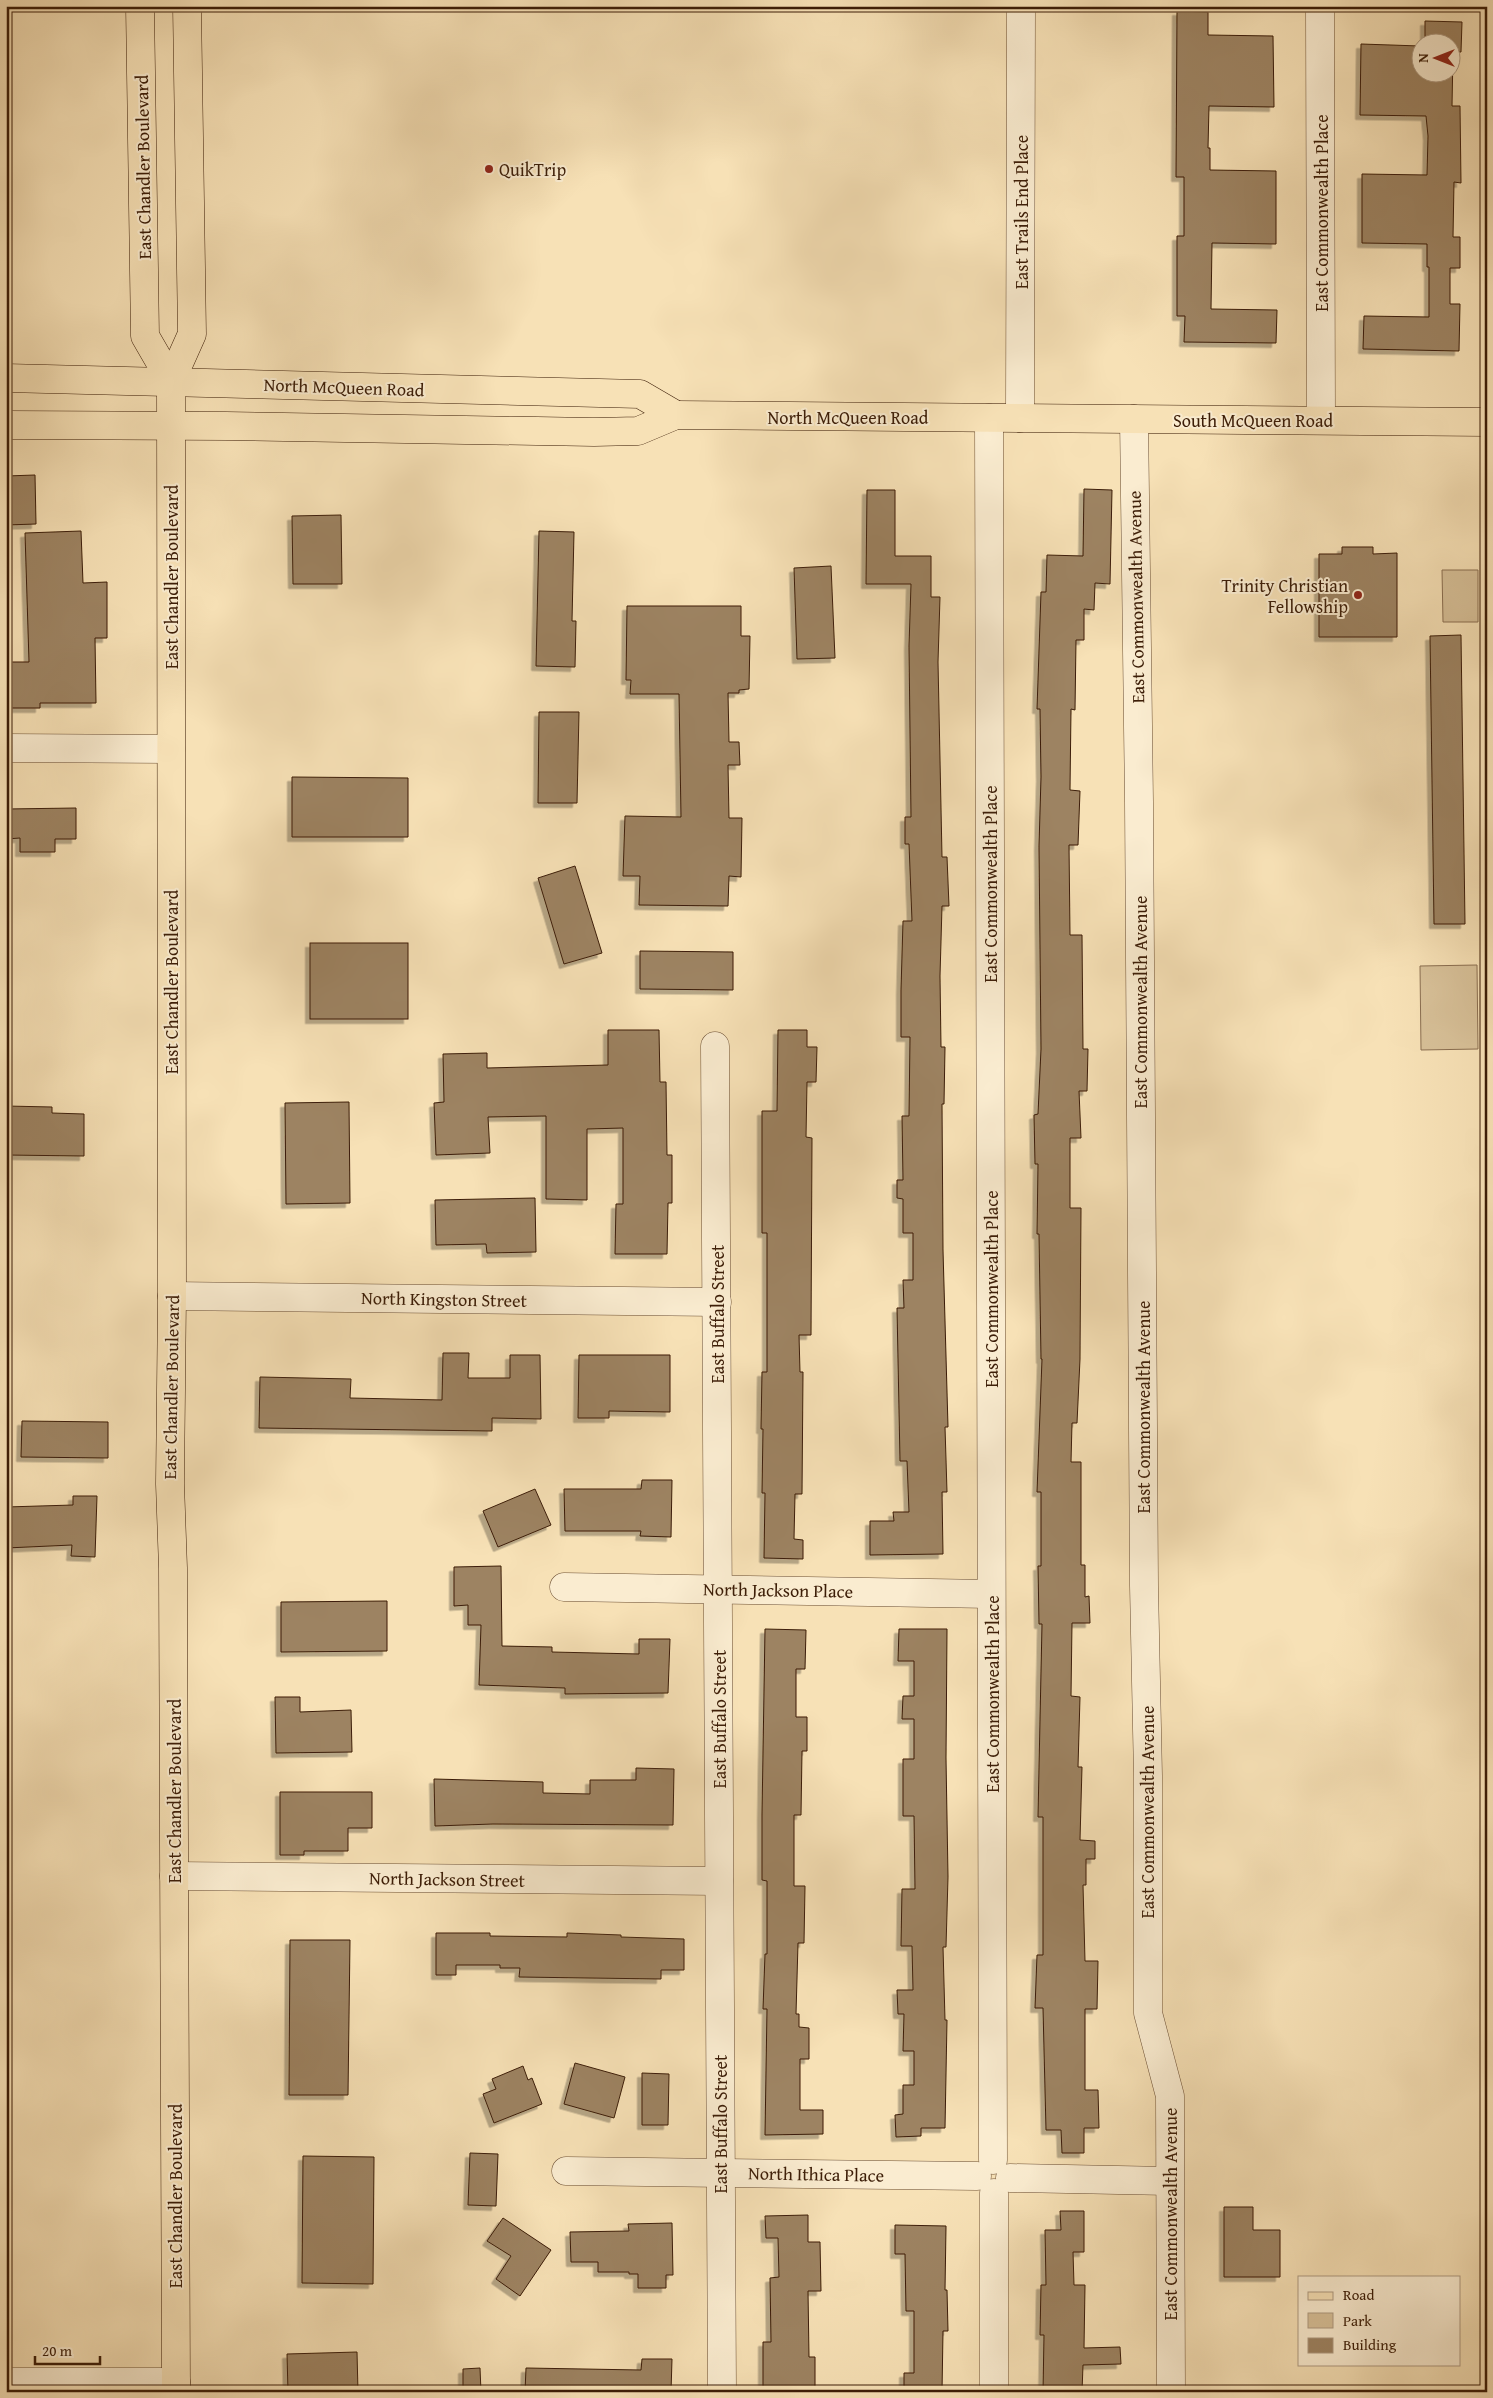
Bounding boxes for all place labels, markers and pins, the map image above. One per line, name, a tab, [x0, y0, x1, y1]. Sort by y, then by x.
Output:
place label: QuikTrip	[499, 156, 566, 183]
marker: QuikTrip	[483, 163, 495, 175]
place label: Trinity Christian Fellowship	[1221, 572, 1348, 620]
marker: Trinity Christian Fellowship	[1352, 589, 1364, 601]

